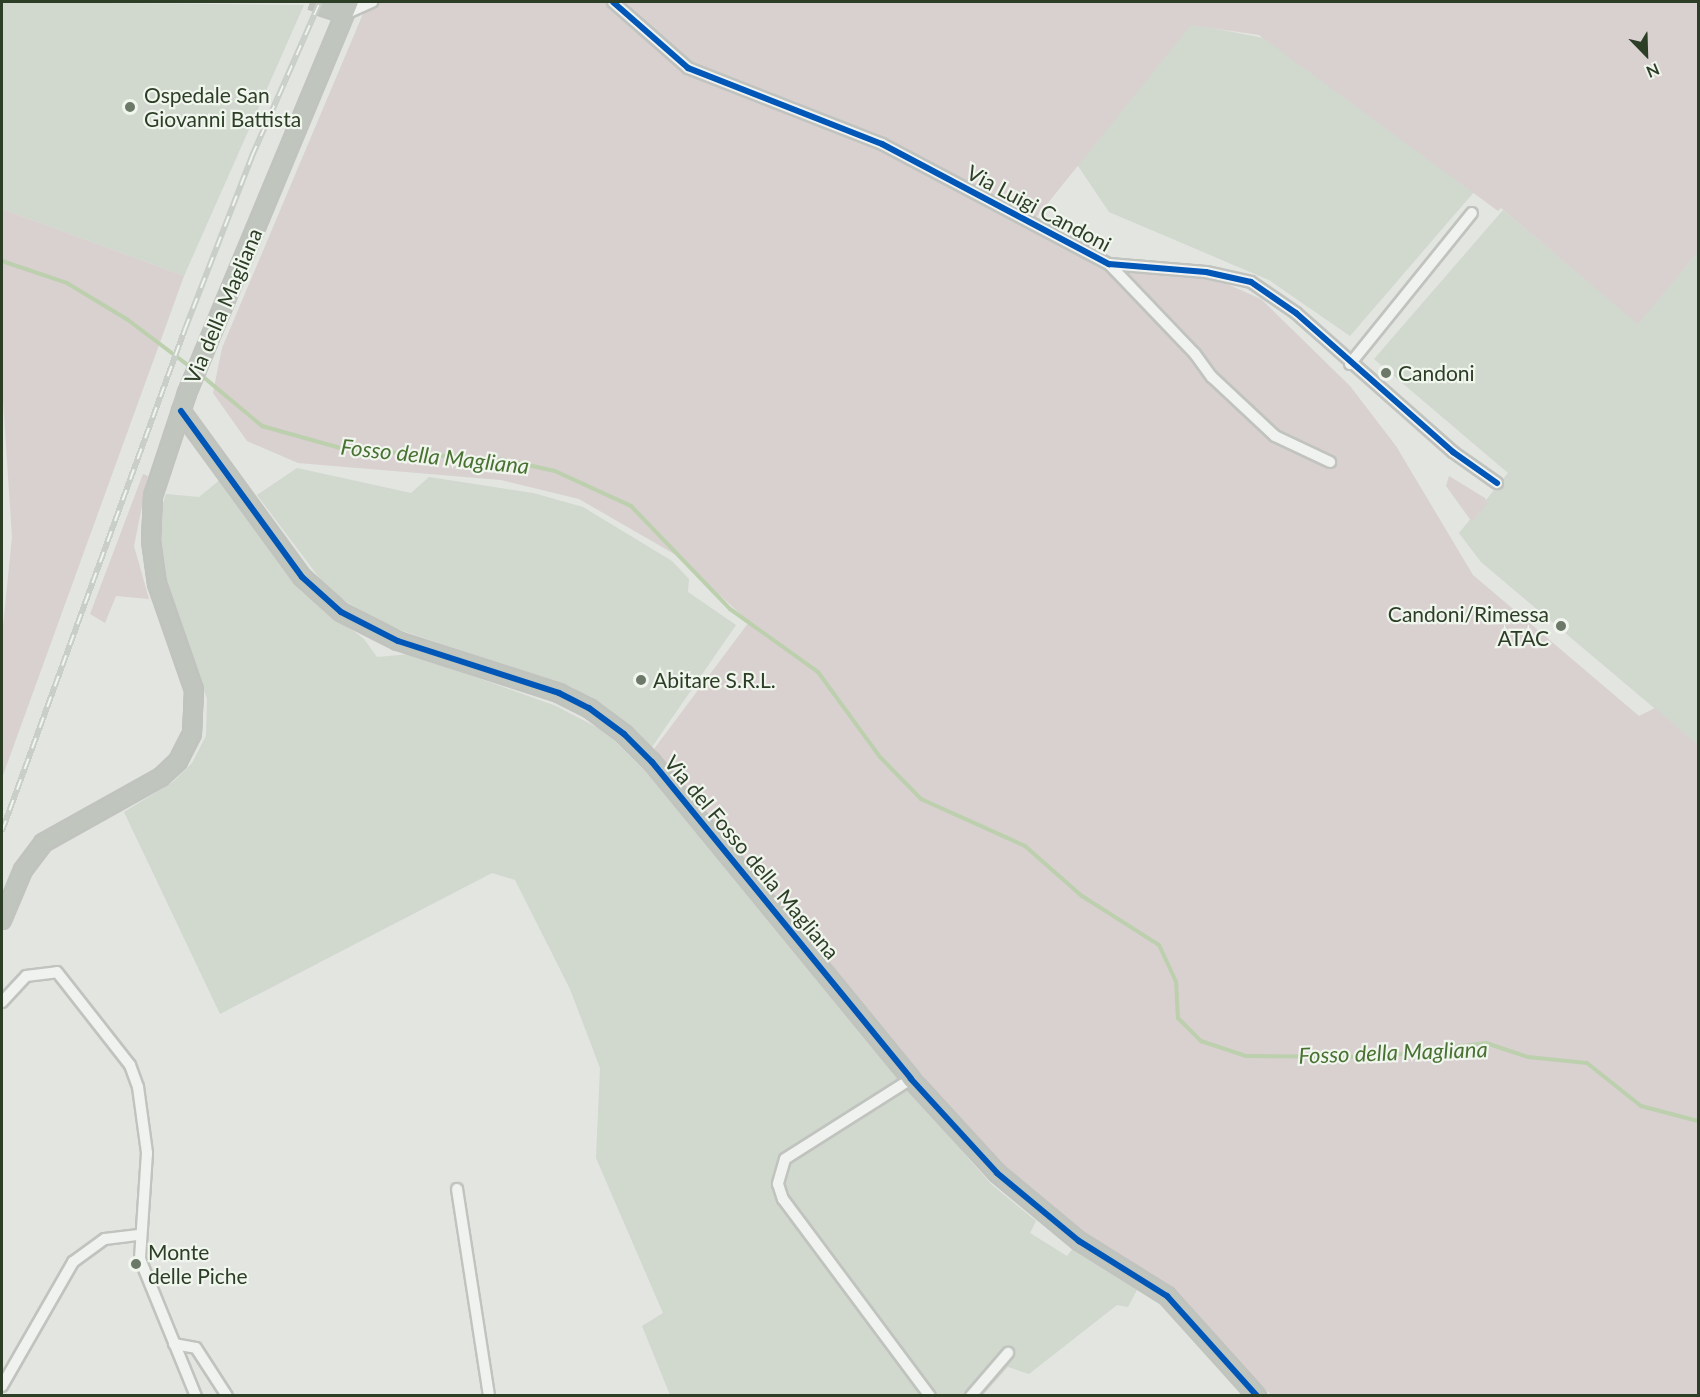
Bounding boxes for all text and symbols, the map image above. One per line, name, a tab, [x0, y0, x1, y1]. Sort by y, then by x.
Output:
north arrow	[1616, 24, 1676, 84]
text: N	[1644, 60, 1663, 82]
place label: Ospedale San Giovanni Battista	[144, 82, 301, 132]
marker: Ospedale San Giovanni Battista	[121, 98, 139, 116]
street label: Via Luigi Candoni	[962, 159, 1116, 257]
street label: Via della Magliana	[179, 224, 267, 388]
place label: Candoni	[1398, 360, 1475, 386]
marker: Candoni	[1379, 366, 1393, 380]
water label: Fosso della Magliana	[339, 433, 531, 479]
place label: Candoni/Rimessa ATAC	[1388, 601, 1549, 651]
marker: Candoni/Rimessa ATAC	[1554, 619, 1568, 633]
place label: Abitare S.R.L.	[653, 667, 776, 693]
marker: Abitare S.R.L.	[634, 673, 648, 687]
street label: Via del Fosso della Magliana	[659, 750, 845, 964]
water label: Fosso della Magliana	[1298, 1036, 1488, 1068]
place label: Monte delle Piche	[148, 1239, 248, 1289]
marker: Monte delle Piche	[129, 1257, 143, 1271]

